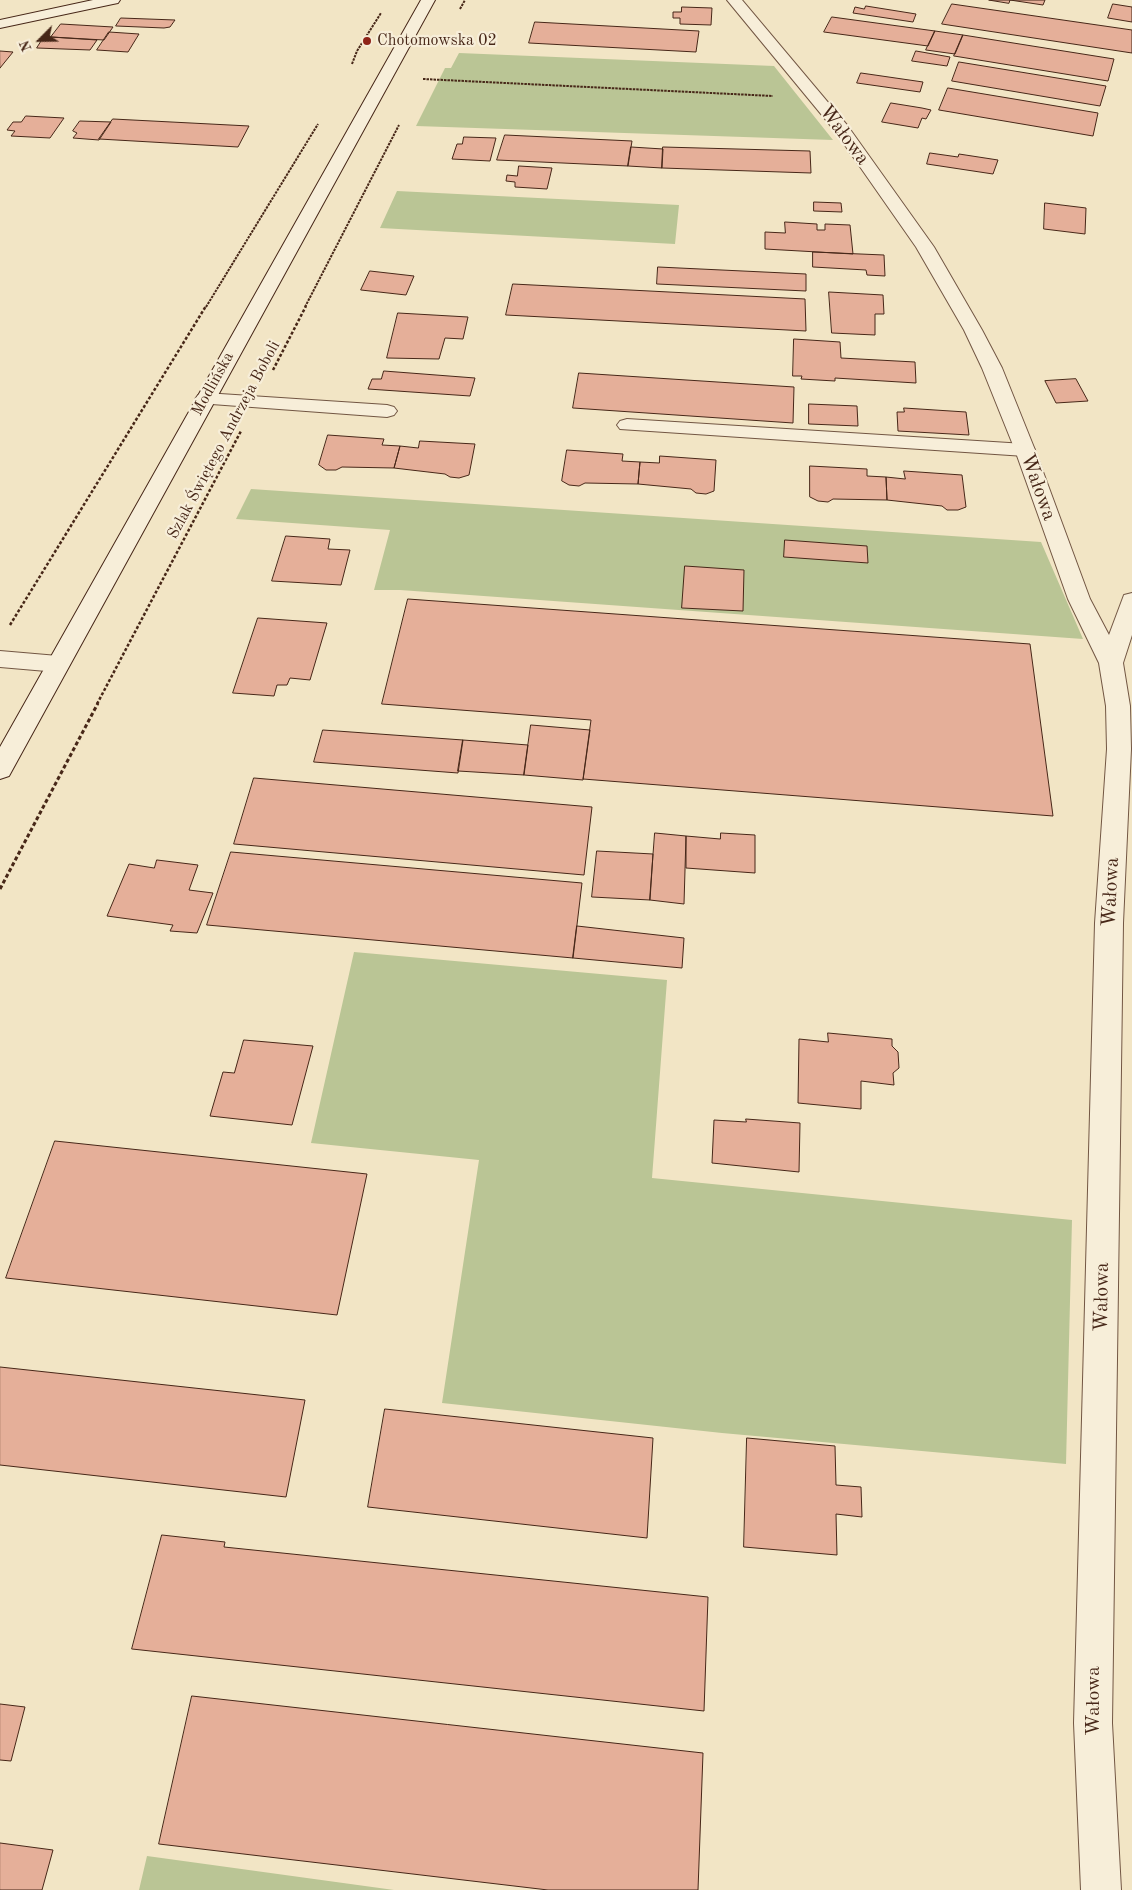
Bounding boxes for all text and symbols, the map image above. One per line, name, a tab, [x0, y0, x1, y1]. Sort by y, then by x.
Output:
north arrow	[15, 15, 65, 65]
place label: Chotomowska 02	[377, 31, 497, 51]
marker: Chotomowska 02	[361, 35, 373, 47]
text: N	[18, 38, 35, 54]
street label: Wałowa	[813, 100, 875, 170]
street label: Szlak Świętego Andrzeja Boboli	[164, 338, 284, 542]
street label: Modlińska	[188, 349, 238, 419]
street label: Wałowa	[1015, 450, 1061, 524]
street label: Wałowa	[1097, 857, 1125, 927]
street label: Wałowa	[1089, 1262, 1115, 1332]
street label: Wałowa	[1082, 1666, 1106, 1736]

